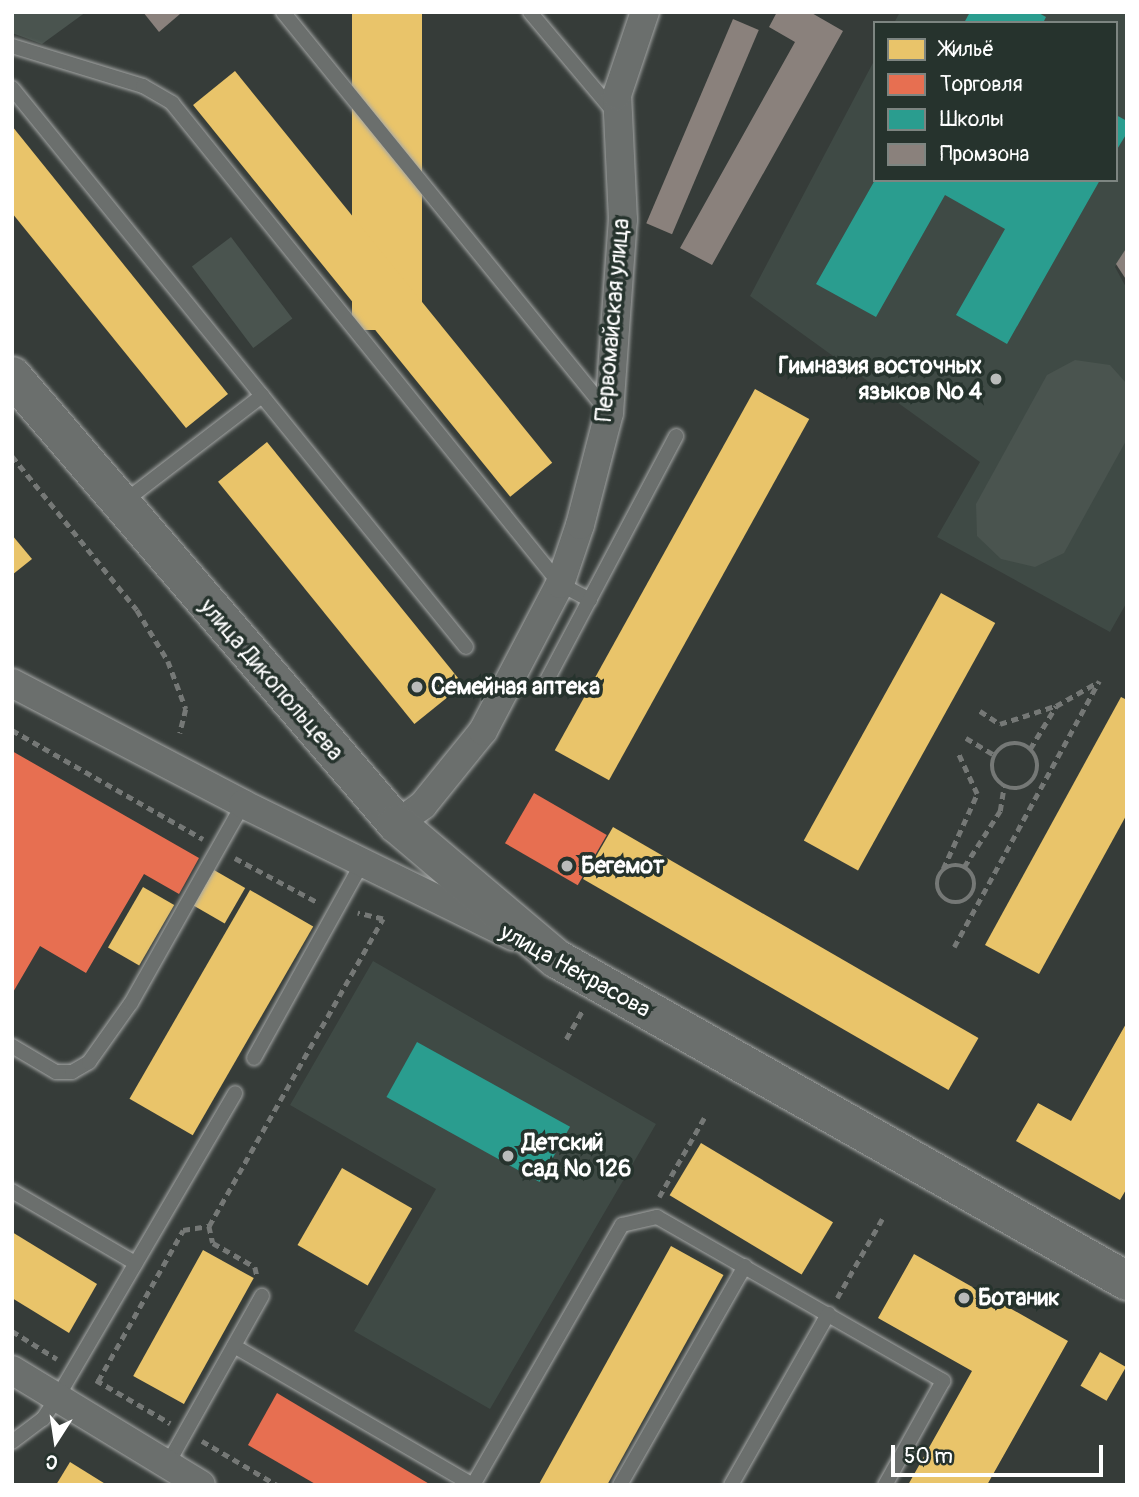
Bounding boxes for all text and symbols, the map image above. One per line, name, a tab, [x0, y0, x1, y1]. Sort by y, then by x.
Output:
legend	[873, 21, 1118, 182]
text: Жильё	[940, 36, 994, 63]
text: Торговля	[940, 71, 1023, 98]
text: Школы	[940, 106, 1004, 133]
text: Промзона	[940, 141, 1029, 168]
street label: Первомайская улица	[590, 217, 636, 423]
place label: Гимназия восточных языков № 4	[778, 352, 982, 406]
marker: Гимназия восточных языков № 4	[988, 371, 1004, 387]
street label: улица Дикопольцева	[193, 594, 349, 766]
place label: Семейная аптека	[431, 673, 600, 701]
marker: Семейная аптека	[409, 679, 425, 695]
place label: Бегемот	[581, 852, 664, 880]
marker: Бегемот	[559, 858, 575, 874]
street label: улица Некрасова	[495, 918, 655, 1024]
place label: Детский сад № 126	[522, 1129, 631, 1183]
marker: Детский сад № 126	[500, 1148, 516, 1164]
place label: Ботаник	[978, 1284, 1060, 1312]
marker: Ботаник	[956, 1290, 972, 1306]
north arrow	[21, 1406, 91, 1476]
scale bar	[894, 1430, 1106, 1474]
text: 50 m	[904, 1443, 953, 1470]
text: С	[43, 1449, 60, 1475]

